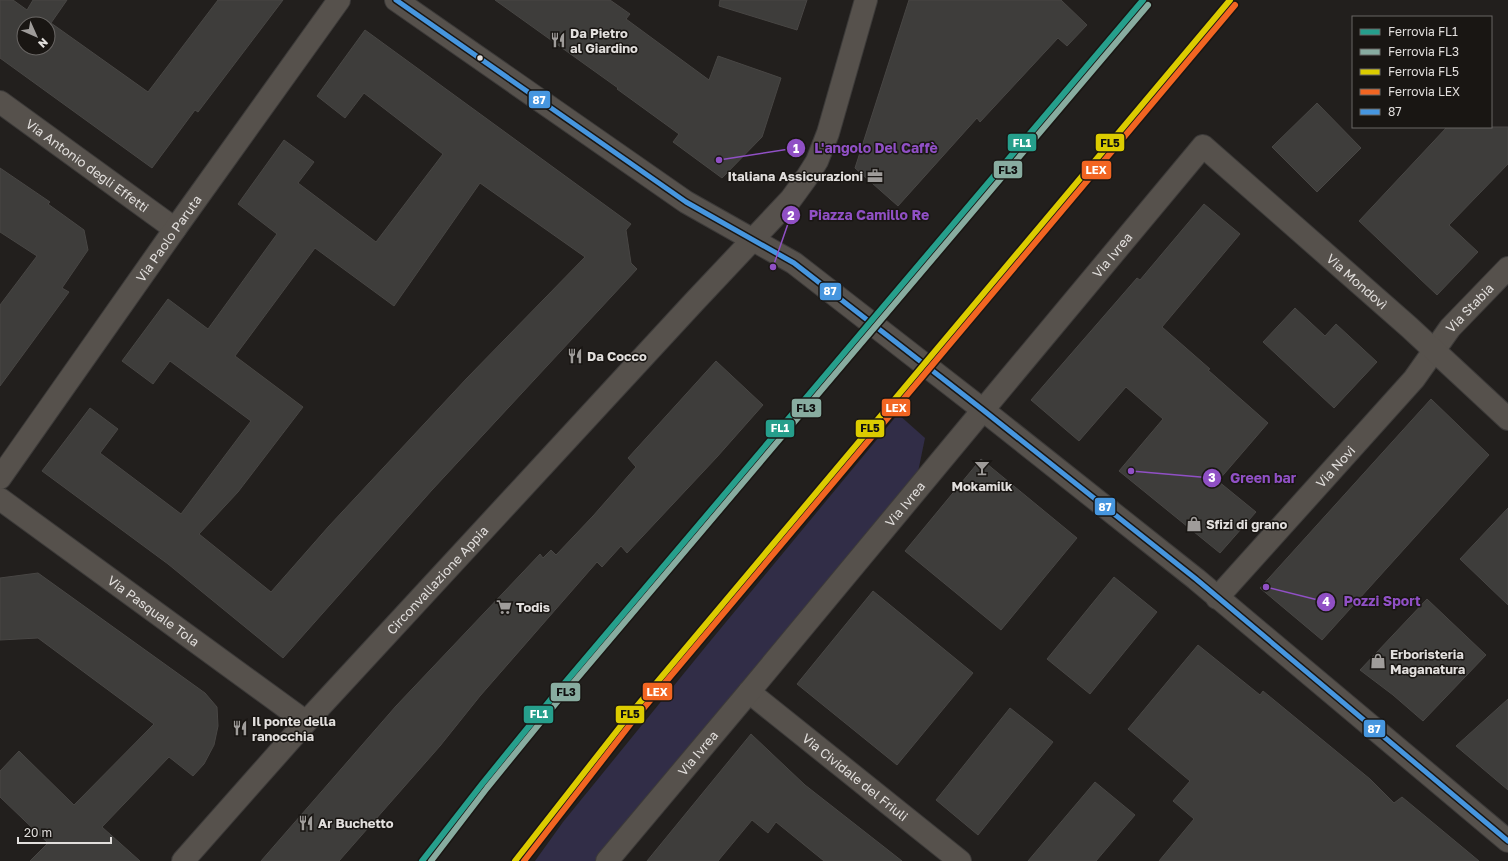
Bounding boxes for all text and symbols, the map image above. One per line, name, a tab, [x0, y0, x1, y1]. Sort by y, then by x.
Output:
north arrow	[16, 16, 56, 56]
legend	[1352, 16, 1492, 128]
text: Ferrovia FL1	[1388, 24, 1458, 39]
place label: Da Pietro al Giardino	[570, 25, 638, 56]
restaurant icon: Da Pietro al Giardino	[549, 31, 567, 49]
text: N	[36, 36, 51, 51]
text: Ferrovia FL3	[1388, 44, 1459, 59]
unlabelled marker	[475, 53, 485, 63]
text: Ferrovia FL5	[1388, 64, 1459, 79]
text: Ferrovia LEX	[1388, 84, 1460, 99]
line badge: 87	[528, 90, 551, 109]
text: 87	[532, 93, 546, 106]
text: 87	[1388, 104, 1402, 119]
street label: Via Antonio degli Effetti	[23, 115, 152, 215]
line badge: FL1	[1007, 133, 1037, 152]
line badge: FL5	[1095, 133, 1125, 152]
callout: L'angolo Del Caffè	[786, 135, 946, 161]
text: FL1	[1013, 136, 1032, 149]
text: FL5	[1100, 136, 1120, 149]
text: L'angolo Del Caffè	[814, 139, 938, 156]
text: 1	[793, 141, 799, 156]
line badge: FL3	[993, 160, 1023, 179]
line badge: LEX	[1081, 160, 1112, 180]
text: FL3	[998, 163, 1018, 176]
text: LEX	[1085, 163, 1107, 176]
office icon: Italiana Assicurazioni	[866, 167, 884, 185]
place label: Italiana Assicurazioni	[727, 168, 863, 184]
street label: Via Paolo Paruta	[132, 192, 205, 285]
callout: Piazza Camillo Re	[781, 202, 938, 228]
text: Piazza Camillo Re	[809, 206, 929, 223]
text: 2	[787, 208, 795, 223]
street label: Via Ivrea	[1089, 229, 1136, 281]
street label: Via Mondovì	[1323, 250, 1391, 313]
street label: Via Stabia	[1442, 280, 1497, 336]
line badge: 87	[819, 282, 842, 301]
text: 87	[823, 284, 837, 297]
restaurant icon: Da Cocco	[566, 347, 584, 365]
place label: Da Cocco	[587, 348, 647, 364]
line badge: FL3	[791, 398, 822, 418]
line badge: LEX	[881, 398, 911, 417]
text: FL3	[796, 401, 816, 414]
text: LEX	[885, 401, 907, 414]
line badge: FL1	[765, 419, 795, 438]
line badge: FL5	[855, 419, 885, 438]
text: FL1	[771, 421, 790, 434]
text: FL5	[860, 421, 880, 434]
street label: Via Novi	[1312, 442, 1358, 491]
bar icon: Mokamilk	[973, 459, 991, 477]
callout: Green bar	[1202, 465, 1304, 491]
text: Green bar	[1230, 469, 1297, 486]
text: 3	[1208, 470, 1216, 485]
street label: Via Ivrea	[882, 478, 928, 530]
place label: Mokamilk	[951, 478, 1013, 494]
line badge: 87	[1094, 497, 1116, 516]
text: 87	[1098, 500, 1112, 513]
shop icon: Sfizi di grano	[1185, 515, 1203, 533]
place label: Sfizi di grano	[1206, 516, 1287, 532]
street label: Circonvallazione Appia	[383, 522, 491, 638]
street label: Via Pasquale Tola	[104, 572, 203, 650]
callout: Pozzi Sport	[1316, 589, 1429, 615]
text: Pozzi Sport	[1343, 592, 1421, 609]
text: 4	[1322, 594, 1330, 609]
supermarket icon: Todis	[495, 598, 513, 616]
place label: Todis	[516, 599, 550, 615]
place label: Erboristeria Maganatura	[1390, 646, 1466, 677]
shop icon: Erboristeria Maganatura	[1369, 652, 1387, 670]
line badge: FL3	[550, 682, 581, 702]
line badge: LEX	[642, 682, 673, 701]
text: FL3	[556, 685, 576, 698]
text: LEX	[646, 685, 668, 698]
line badge: FL1	[523, 705, 554, 724]
line badge: FL5	[615, 705, 645, 724]
text: FL1	[530, 707, 549, 720]
text: FL5	[620, 707, 640, 720]
place label: Il ponte della ranocchia	[252, 713, 336, 744]
restaurant icon: Il ponte della ranocchia	[231, 719, 249, 737]
line badge: 87	[1363, 719, 1386, 738]
text: 87	[1367, 722, 1381, 735]
street label: Via Ivrea	[674, 727, 721, 779]
street label: Via Cividale del Friuli	[799, 730, 911, 824]
restaurant icon: Ar Buchetto	[297, 814, 315, 832]
place label: Ar Buchetto	[318, 815, 394, 831]
scale bar	[18, 819, 111, 845]
text: 20 m	[24, 825, 52, 840]

